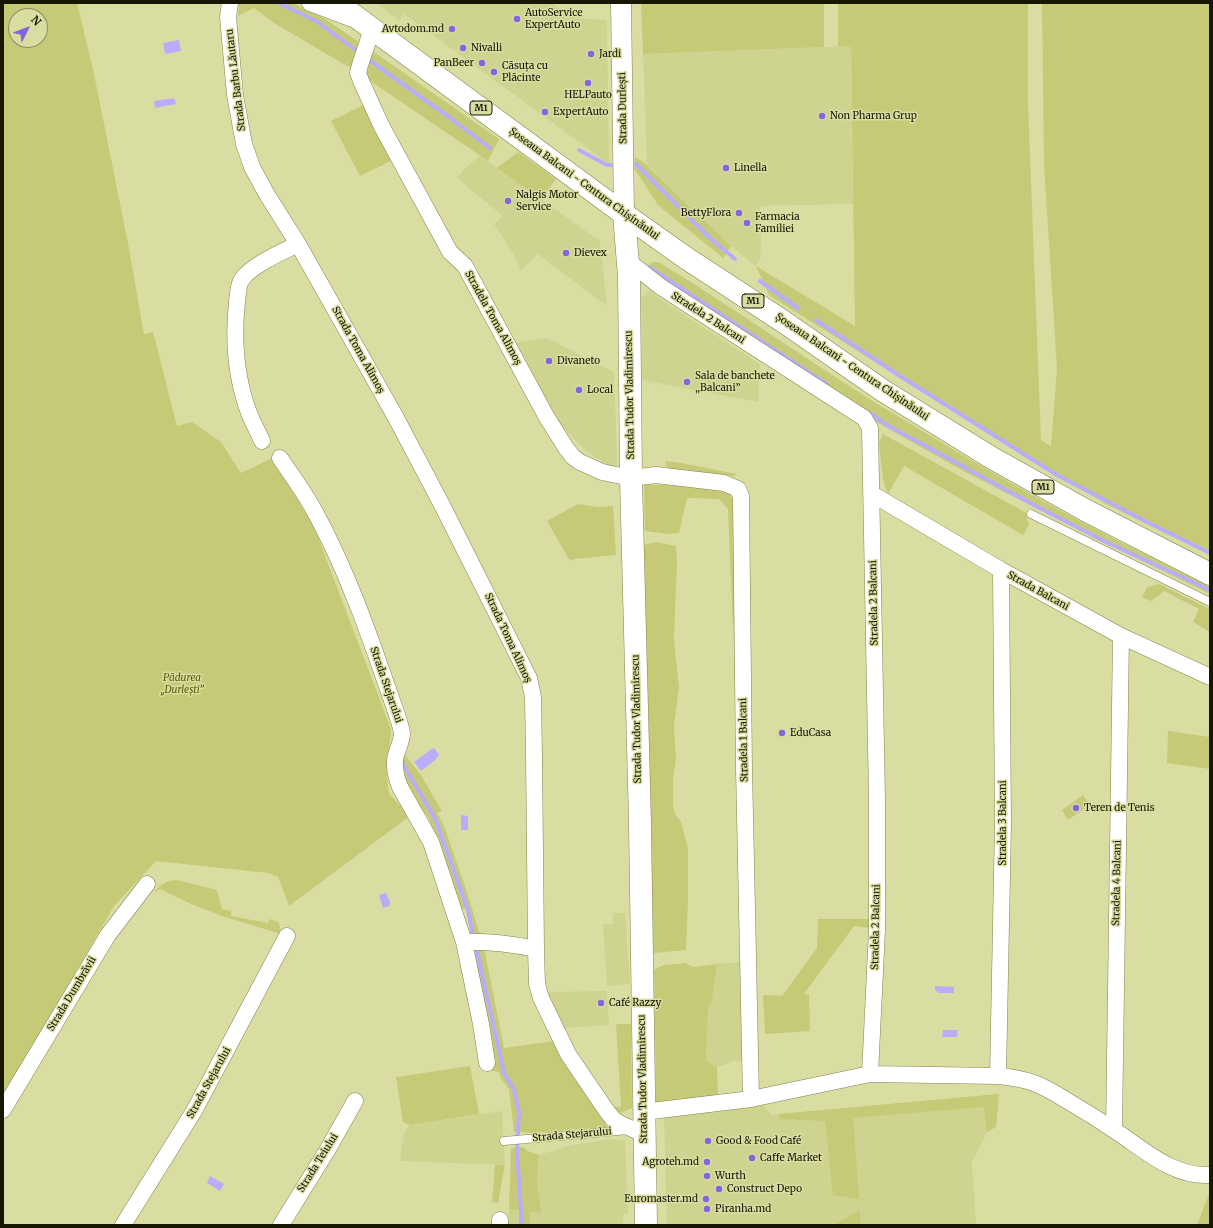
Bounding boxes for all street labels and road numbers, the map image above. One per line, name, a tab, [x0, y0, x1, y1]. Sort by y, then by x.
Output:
street label: Strada Barbu Lăutaru	[224, 28, 248, 132]
street label: Strada Durlești	[616, 72, 630, 144]
road number: M1	[470, 101, 492, 115]
street label: Șoseaua Balcani - Centura Chișinăului	[507, 125, 661, 243]
street label: Stradela Toma Alimoș	[462, 269, 524, 367]
street label: Stradela 2 Balcani	[669, 290, 747, 346]
road number: M1	[742, 294, 764, 308]
street label: Strada Toma Alimoș	[329, 304, 387, 396]
street label: Șoseaua Balcani - Centura Chișinăului	[773, 311, 931, 423]
street label: Strada Tudor Vladimirescu	[623, 330, 637, 460]
road number: M1	[1032, 480, 1054, 494]
street label: Stradela 2 Balcani	[867, 560, 881, 646]
street label: Strada Balcani	[1005, 569, 1071, 613]
street label: Strada Toma Alimoș	[482, 591, 534, 685]
street label: Strada Stejarului	[367, 645, 405, 725]
street label: Strada Tudor Vladimirescu	[630, 654, 644, 784]
street label: Stradela 1 Balcani	[737, 698, 751, 782]
street label: Stradela 3 Balcani	[997, 780, 1009, 866]
street label: Stradela 4 Balcani	[1110, 840, 1124, 926]
street label: Stradela 2 Balcani	[869, 884, 883, 970]
street label: Strada Dumbrăvii	[45, 955, 99, 1033]
street label: Strada Tudor Vladimirescu	[636, 1014, 650, 1144]
street label: Strada Stejarului	[184, 1045, 234, 1121]
street label: Strada Stejarului	[532, 1126, 612, 1144]
street label: Strada Teiului	[295, 1131, 341, 1195]

